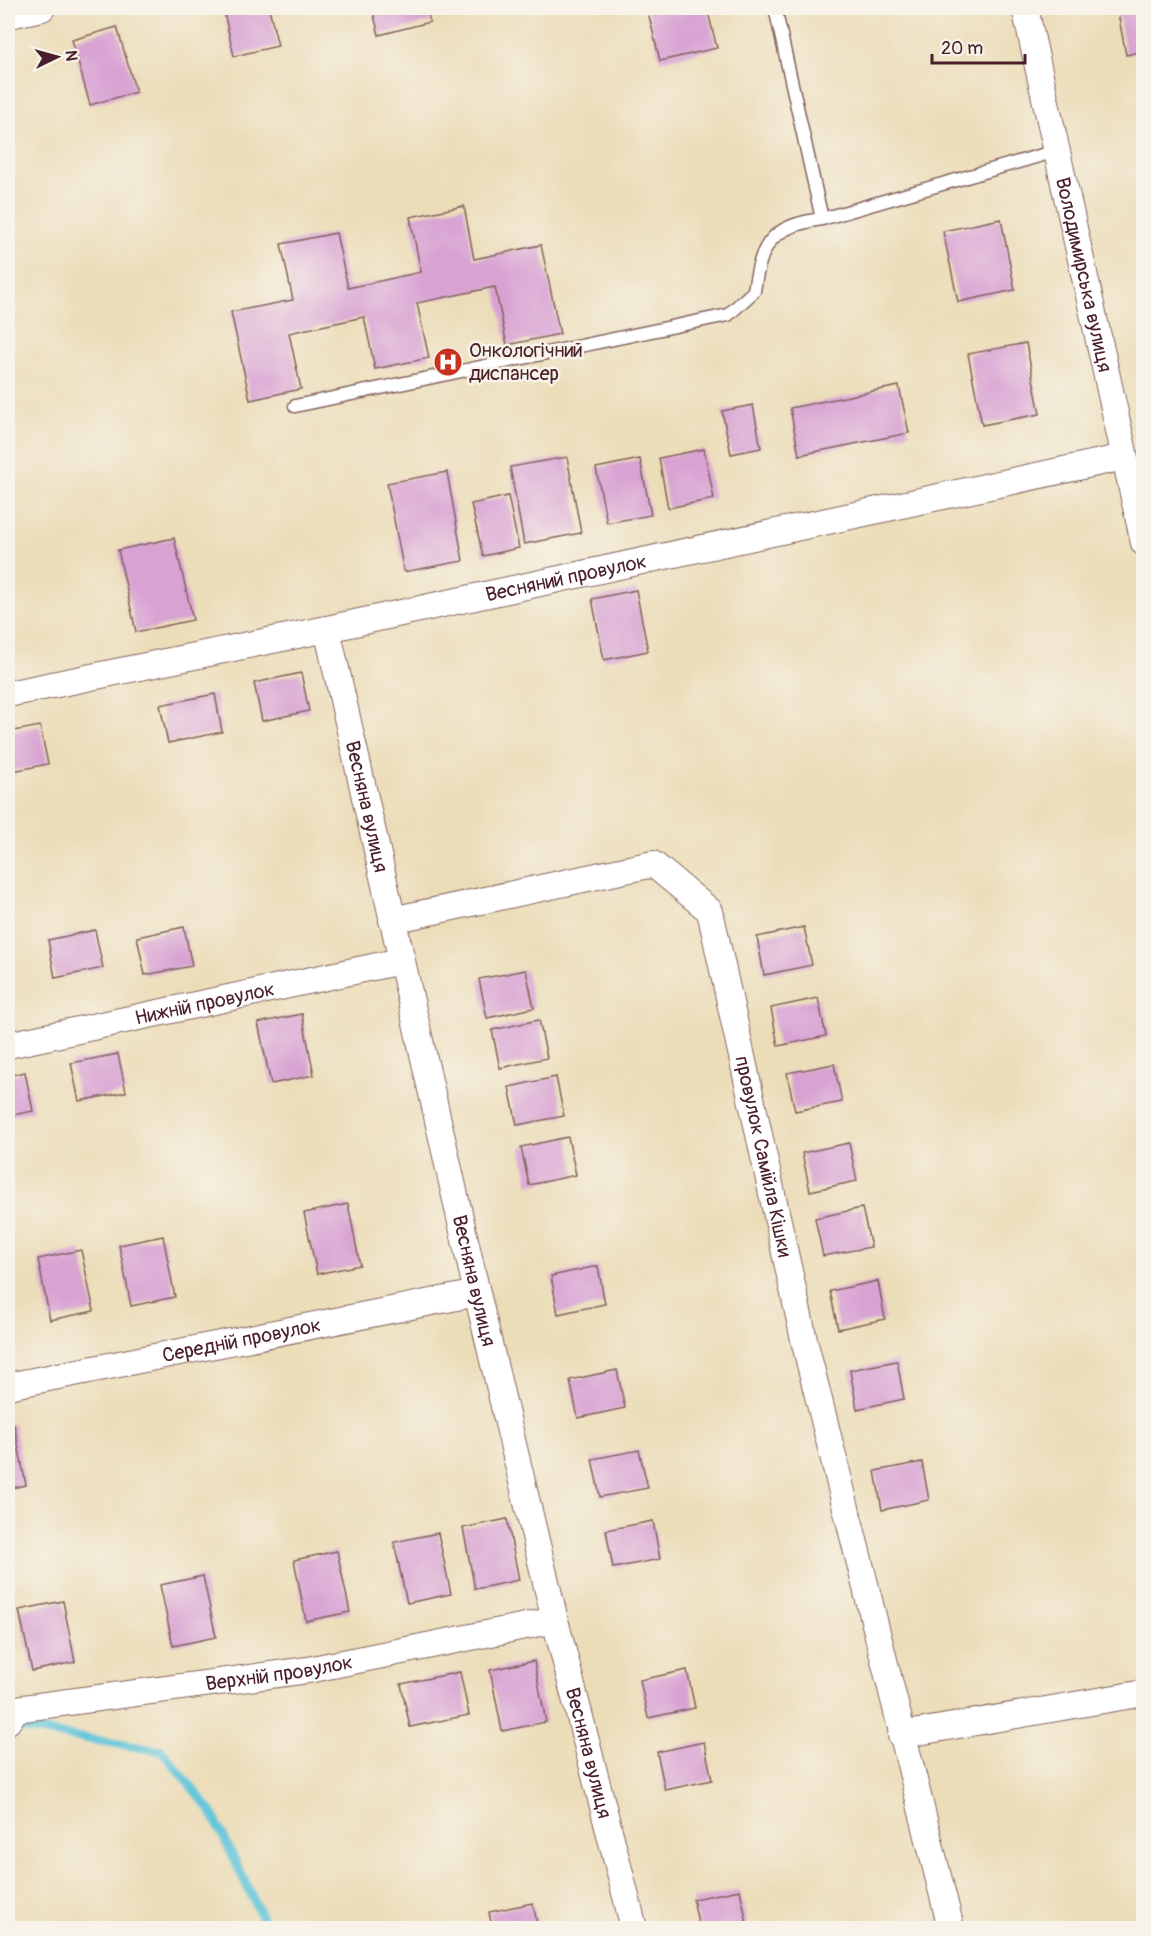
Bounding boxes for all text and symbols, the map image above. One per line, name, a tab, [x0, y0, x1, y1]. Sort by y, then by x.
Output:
north arrow	[27, 27, 87, 87]
scale bar	[932, 27, 1025, 65]
text: 20 m	[941, 37, 983, 60]
text: N	[61, 50, 81, 62]
street label: Володимирська вулиця	[1050, 175, 1118, 374]
place label: Онкологічний диспансер	[469, 338, 583, 386]
hospital icon: Онкологічний диспансер	[432, 346, 464, 378]
street label: Весняний провулок	[483, 548, 649, 607]
street label: Весняна вулиця	[340, 738, 394, 875]
street label: Нижній провулок	[132, 976, 277, 1031]
street label: провулок Самійла Кішки	[729, 1053, 798, 1260]
street label: Весняна вулиця	[447, 1212, 501, 1349]
street label: Середній провулок	[160, 1312, 323, 1368]
street label: Верхній провулок	[204, 1649, 355, 1697]
street label: Весняна вулиця	[560, 1685, 617, 1821]

